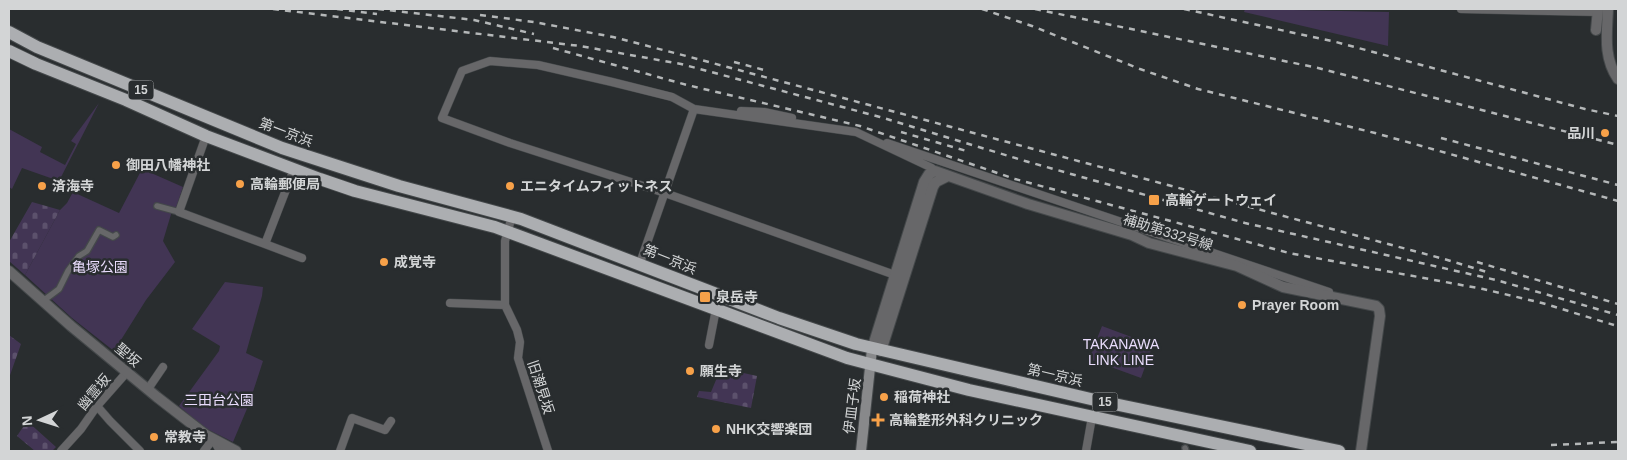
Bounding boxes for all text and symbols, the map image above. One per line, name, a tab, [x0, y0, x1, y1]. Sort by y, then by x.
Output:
road number: 15	[128, 80, 154, 100]
street label: 第一京浜	[257, 114, 315, 150]
place label: 品川	[1567, 125, 1595, 141]
marker: 品川	[1599, 127, 1611, 139]
place label: 御田八幡神社	[126, 157, 210, 173]
marker: 御田八幡神社	[110, 159, 122, 171]
place label: 高輪郵便局	[250, 176, 320, 192]
place label: 済海寺	[52, 178, 94, 194]
marker: 高輪郵便局	[234, 178, 246, 190]
place label: エニタイムフィットネス	[520, 178, 673, 194]
marker: 済海寺	[36, 180, 48, 192]
marker: エニタイムフィットネス	[504, 180, 516, 192]
place label: 高輪ゲートウェイ	[1165, 192, 1277, 208]
marker: 高輪ゲートウェイ	[1147, 193, 1161, 207]
street label: 補助第332号線	[1121, 211, 1215, 253]
street label: 第一京浜	[641, 241, 699, 277]
place label: 成覚寺	[394, 254, 436, 270]
marker: 成覚寺	[378, 256, 390, 268]
park label: 亀塚公園	[72, 259, 128, 275]
place label: 泉岳寺	[716, 289, 758, 305]
marker: 泉岳寺	[698, 290, 712, 304]
place label: Prayer Room	[1252, 297, 1339, 313]
marker: Prayer Room	[1236, 299, 1248, 311]
park label: TAKANAWA LINK LINE	[1083, 336, 1160, 368]
street label: 聖坂	[112, 340, 144, 370]
street label: 旧潮見坂	[525, 358, 557, 416]
street label: 第一京浜	[1026, 361, 1084, 389]
place label: 願生寺	[700, 363, 742, 379]
marker: 願生寺	[684, 365, 696, 377]
street label: 幽霊坂	[74, 371, 114, 413]
street label: 伊皿子坂	[841, 377, 863, 435]
place label: 稲荷神社	[894, 389, 950, 405]
marker: 稲荷神社	[878, 391, 890, 403]
park label: 三田台公園	[184, 392, 254, 408]
road number: 15	[1092, 392, 1118, 412]
north arrow	[15, 395, 65, 445]
place label: 高輪整形外科クリニック	[889, 412, 1043, 428]
marker: 高輪整形外科クリニック	[871, 413, 885, 427]
text: N	[19, 415, 35, 427]
place label: NHK交響楽団	[726, 421, 812, 437]
marker: NHK交響楽団	[710, 423, 722, 435]
place label: 常教寺	[164, 429, 206, 445]
marker: 常教寺	[148, 431, 160, 443]

